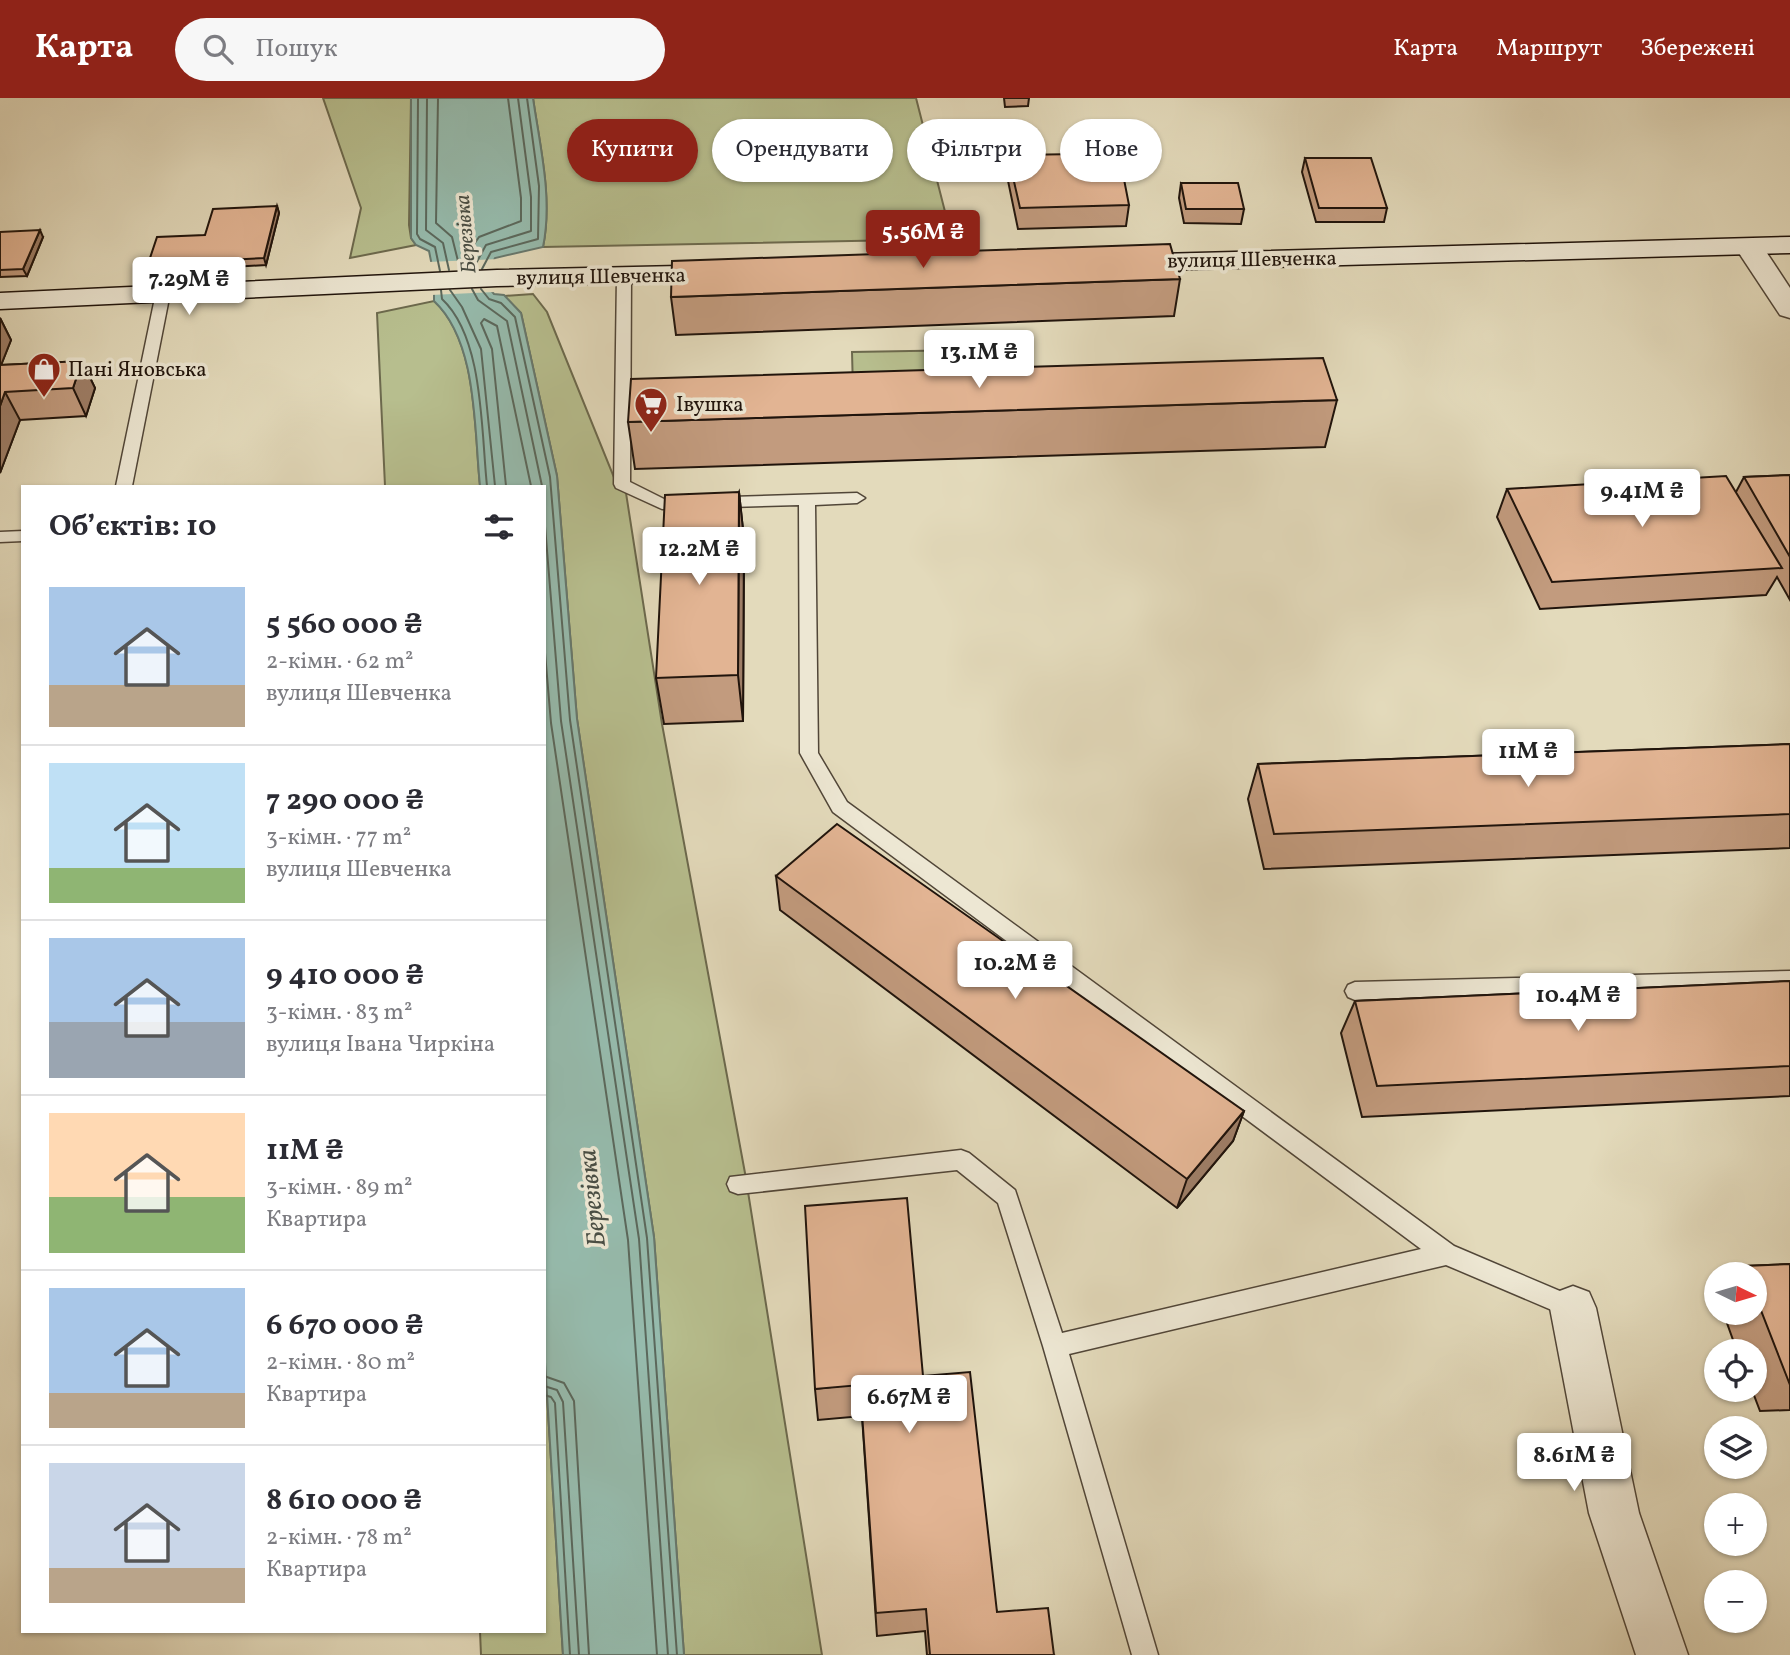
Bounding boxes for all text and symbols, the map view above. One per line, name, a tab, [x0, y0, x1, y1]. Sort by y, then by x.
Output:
search box	[175, 18, 665, 81]
text: Карта	[35, 26, 133, 72]
icon: search	[199, 30, 237, 68]
text: Пошук	[255, 31, 338, 67]
text: Карта	[1393, 32, 1458, 66]
text: Маршрут	[1496, 32, 1602, 66]
text: Збережені	[1640, 32, 1755, 66]
chip: Купити	[567, 119, 698, 182]
chip: Орендувати	[712, 119, 893, 182]
chip: Фільтри	[907, 119, 1046, 182]
chip: Нове	[1060, 119, 1162, 182]
water label: Березівка	[449, 193, 484, 274]
pin: 5.56M ₴	[858, 211, 988, 270]
text: 5.56M ₴	[882, 217, 964, 249]
street label: вулиця Шевченка	[1167, 245, 1337, 276]
pin: 7.29M ₴	[124, 258, 254, 317]
street label: вулиця Шевченка	[516, 262, 686, 293]
text: 7.29M ₴	[148, 264, 230, 296]
pin: 13.1M ₴	[914, 330, 1044, 390]
text: 13.1M ₴	[940, 337, 1018, 369]
shop icon: Пані Яновська	[25, 350, 63, 399]
place label: Пані Яновська	[68, 356, 207, 385]
supermarket icon: Івушка	[632, 385, 670, 434]
place label: Івушка	[676, 391, 744, 420]
pin: 9.41M ₴	[1577, 470, 1707, 529]
text: 9.41M ₴	[1600, 476, 1684, 508]
text: Об’єктів: 10	[49, 506, 217, 548]
icon: filters	[480, 508, 518, 546]
pin: 12.2M ₴	[634, 528, 764, 587]
text: 12.2M ₴	[659, 534, 739, 566]
text: 5 560 000 ₴	[266, 604, 423, 646]
icon: home	[105, 615, 189, 699]
text: 2-кімн. · 62 m²	[266, 646, 414, 678]
text: вулиця Шевченка	[266, 678, 452, 710]
pin: 11M ₴	[1479, 730, 1577, 789]
text: 11M ₴	[1498, 736, 1558, 768]
text: 7 290 000 ₴	[266, 780, 424, 822]
icon: home	[105, 791, 189, 875]
text: 3-кімн. · 77 m²	[266, 822, 411, 854]
text: вулиця Шевченка	[266, 854, 452, 886]
pin: 10.2M ₴	[950, 942, 1080, 1001]
text: 10.2M ₴	[973, 948, 1057, 980]
text: 9 410 000 ₴	[266, 955, 424, 997]
icon: home	[105, 966, 189, 1050]
pin: 10.4M ₴	[1513, 974, 1643, 1033]
text: 10.4M ₴	[1535, 980, 1621, 1012]
text: 3-кімн. · 83 m²	[266, 997, 412, 1029]
text: вулиця Івана Чиркіна	[266, 1029, 495, 1061]
text: 11M ₴	[266, 1130, 344, 1172]
icon: home	[105, 1141, 189, 1225]
water label: Березівка	[570, 1147, 616, 1248]
text: 3-кімн. · 89 m²	[266, 1172, 413, 1204]
text: Квартира	[266, 1204, 367, 1236]
north arrow	[1704, 1262, 1768, 1325]
map controls	[1704, 1262, 1767, 1633]
text: 6 670 000 ₴	[266, 1305, 424, 1347]
icon: home	[105, 1316, 189, 1400]
button: locate	[1704, 1339, 1767, 1402]
text: 2-кімн. · 80 m²	[266, 1347, 415, 1379]
pin: 6.67M ₴	[844, 1376, 974, 1435]
text: Квартира	[266, 1379, 367, 1411]
text: 6.67M ₴	[867, 1382, 951, 1414]
button: layers	[1704, 1416, 1767, 1479]
pin: 8.61M ₴	[1509, 1434, 1639, 1493]
text: 8.61M ₴	[1533, 1440, 1615, 1472]
text: 8 610 000 ₴	[266, 1480, 422, 1522]
icon: home	[105, 1491, 189, 1575]
button: +	[1704, 1493, 1767, 1556]
text: 2-кімн. · 78 m²	[266, 1522, 412, 1554]
text: Квартира	[266, 1554, 367, 1586]
button: −	[1704, 1570, 1767, 1633]

